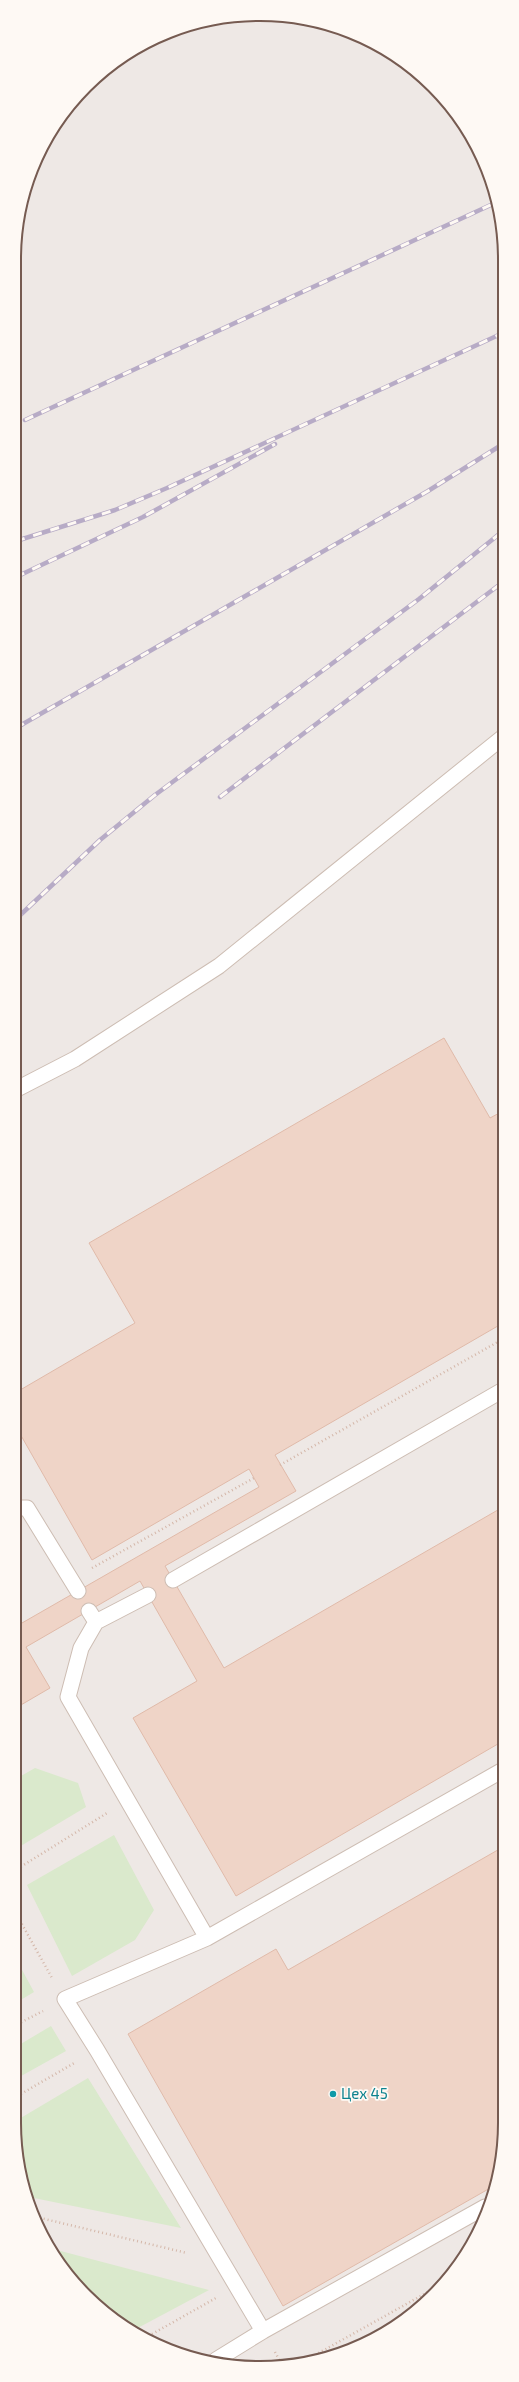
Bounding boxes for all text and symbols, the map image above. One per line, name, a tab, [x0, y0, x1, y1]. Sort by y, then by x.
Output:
place label: Цех 45	[341, 2084, 388, 2102]
marker: Цех 45	[328, 2089, 338, 2099]

